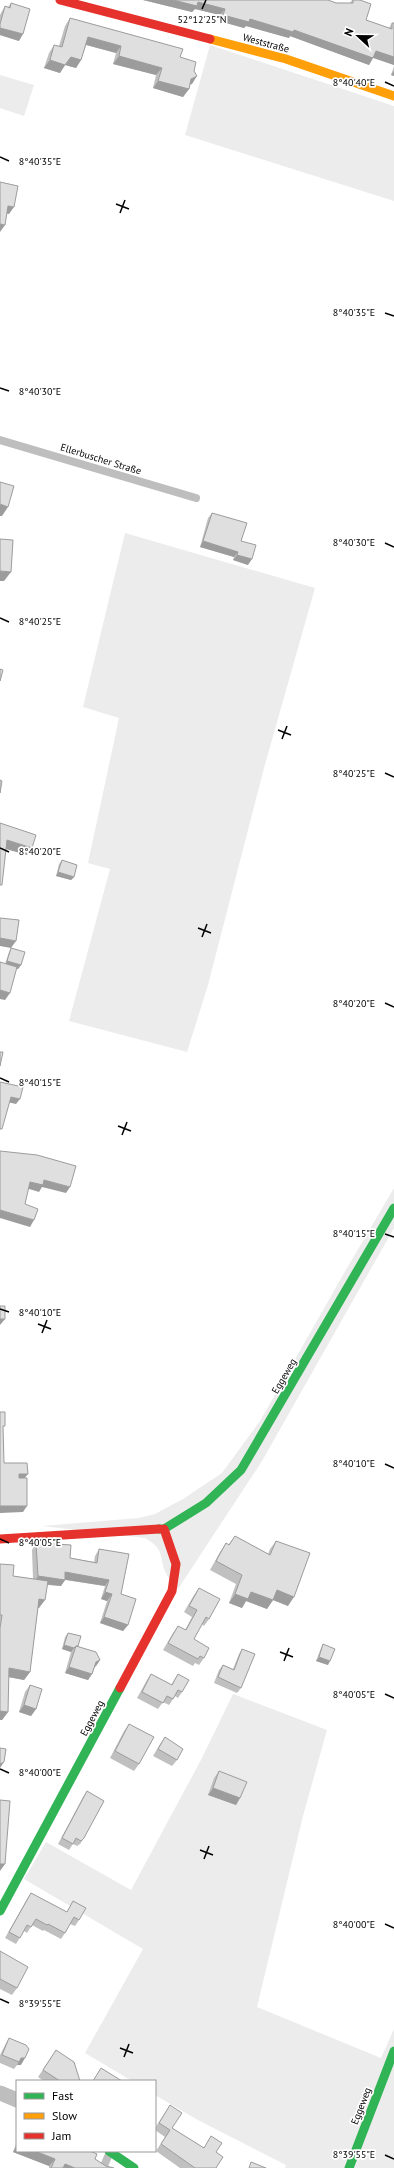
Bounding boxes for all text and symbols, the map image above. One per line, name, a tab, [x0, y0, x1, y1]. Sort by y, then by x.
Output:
text: 52°12'25"N	[177, 13, 227, 26]
north arrow	[338, 16, 378, 56]
text: N	[341, 26, 357, 38]
street label: Weststraße	[241, 31, 291, 55]
text: 8°40'40"E	[333, 76, 375, 89]
text: 8°40'35"E	[19, 155, 61, 168]
text: 8°40'35"E	[333, 306, 375, 319]
text: 8°40'30"E	[19, 385, 61, 398]
street label: Ellerbuscher Straße	[59, 441, 143, 477]
text: 8°40'30"E	[333, 536, 375, 549]
text: 8°40'25"E	[19, 615, 61, 628]
text: 8°40'25"E	[333, 767, 375, 780]
text: 8°40'20"E	[19, 845, 61, 858]
text: 8°40'20"E	[333, 997, 375, 1010]
text: 8°40'15"E	[19, 1076, 61, 1089]
text: 8°40'15"E	[333, 1227, 375, 1240]
text: 8°40'10"E	[19, 1306, 61, 1319]
street label: Eggeweg	[269, 1356, 299, 1396]
text: 8°40'10"E	[333, 1457, 375, 1470]
text: 8°40'05"E	[19, 1536, 61, 1549]
text: 8°40'05"E	[333, 1688, 375, 1701]
street label: Eggeweg	[77, 1698, 107, 1738]
text: 8°40'00"E	[19, 1766, 61, 1779]
text: 8°40'00"E	[333, 1918, 375, 1931]
text: 8°39'55"E	[19, 1997, 61, 2010]
legend	[16, 2080, 156, 2152]
street label: Eggeweg	[348, 2086, 374, 2126]
text: Fast	[52, 2088, 73, 2103]
text: Slow	[52, 2108, 77, 2123]
text: Jam	[51, 2128, 71, 2143]
text: 8°39'55"E	[333, 2148, 375, 2161]

